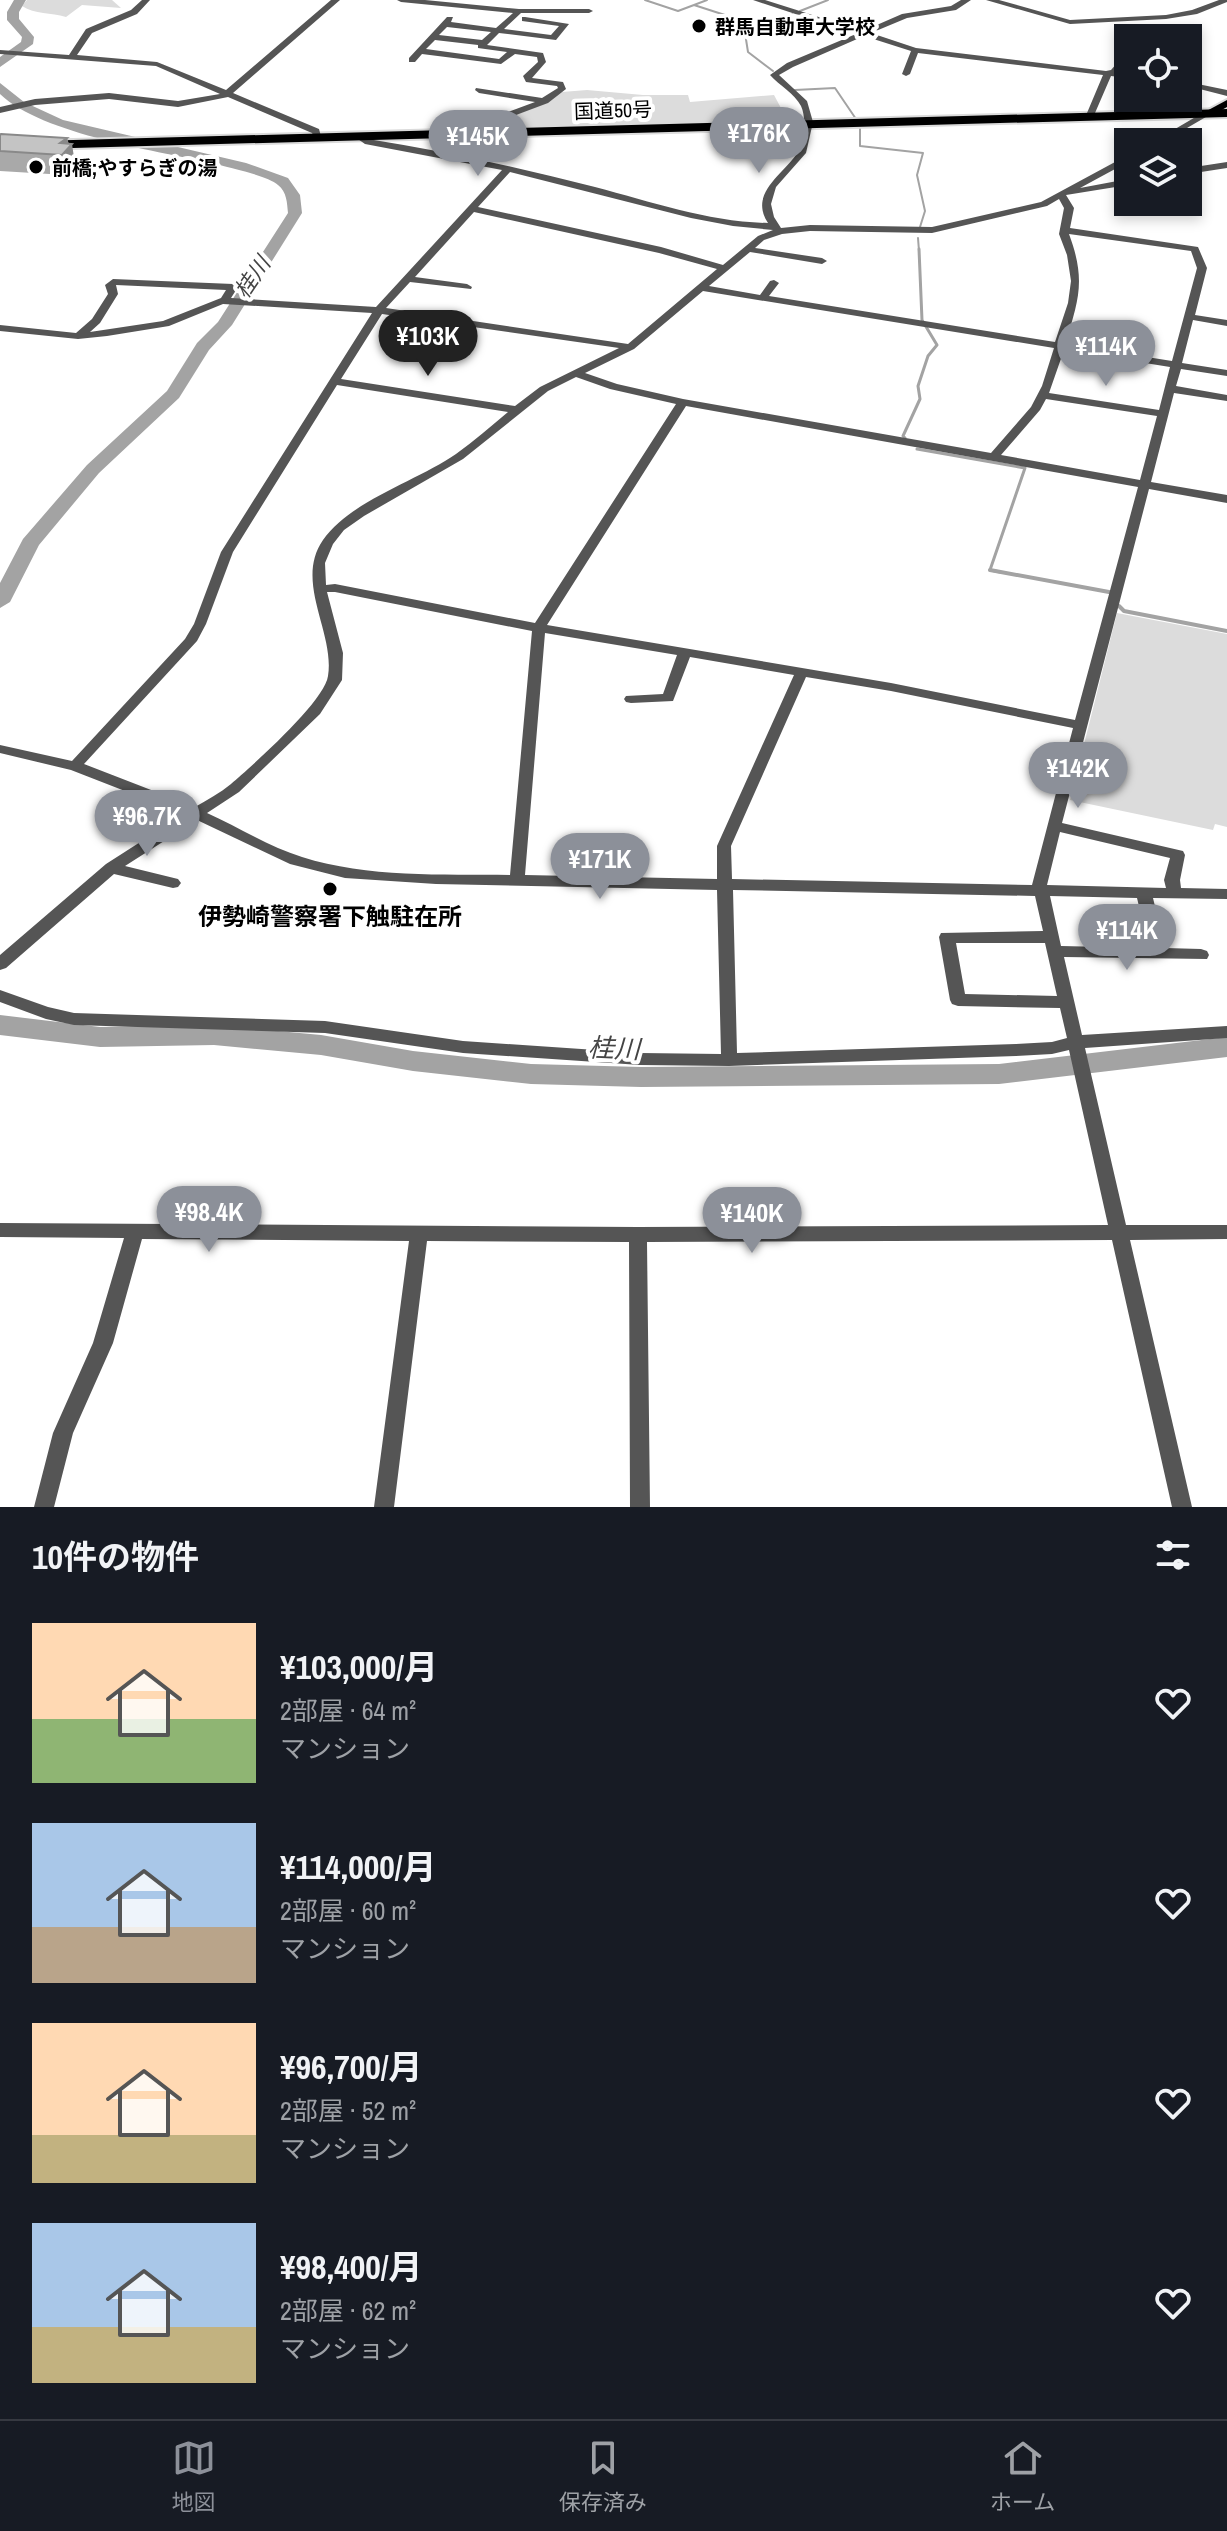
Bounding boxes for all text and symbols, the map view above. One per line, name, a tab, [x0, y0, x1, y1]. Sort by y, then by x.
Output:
place label: 群馬自動車大学校	[715, 13, 875, 40]
marker: 群馬自動車大学校	[690, 17, 708, 35]
map controls	[1114, 24, 1202, 216]
button: locate	[1114, 24, 1202, 112]
street label: 国道50号	[573, 95, 653, 125]
pin: ¥176K	[703, 107, 815, 175]
pin: ¥145K	[422, 110, 534, 178]
text: ¥176K	[728, 115, 790, 150]
text: ¥145K	[447, 118, 509, 153]
button: layers	[1114, 128, 1202, 216]
place label: 前橋;やすらぎの湯	[52, 154, 217, 181]
marker: 前橋;やすらぎの湯	[27, 158, 45, 176]
water label: 桂川	[227, 249, 278, 304]
pin: ¥103K	[372, 310, 484, 378]
text: ¥103K	[397, 318, 459, 353]
pin: ¥114K	[1050, 320, 1162, 388]
text: ¥114K	[1075, 328, 1137, 363]
pin: ¥142K	[1022, 742, 1134, 810]
text: ¥142K	[1047, 750, 1109, 785]
pin: ¥96.7K	[82, 790, 212, 858]
text: ¥96.7K	[113, 798, 181, 833]
pin: ¥171K	[544, 833, 656, 901]
text: ¥171K	[569, 841, 631, 876]
marker: 伊勢崎警察署下触駐在所	[321, 880, 339, 898]
place label: 伊勢崎警察署下触駐在所	[198, 900, 462, 932]
pin: ¥114K	[1071, 904, 1183, 972]
text: ¥114K	[1096, 912, 1158, 947]
water label: 桂川	[587, 1030, 644, 1067]
pin: ¥98.4K	[144, 1186, 274, 1254]
pin: ¥140K	[696, 1187, 808, 1255]
text: ¥98.4K	[175, 1194, 243, 1229]
text: ¥140K	[721, 1195, 783, 1230]
icon: filters	[1151, 1533, 1195, 1577]
text: 10件の物件	[32, 1534, 199, 1580]
text: ¥103,000/月	[280, 1644, 438, 1690]
icon: home	[96, 1655, 192, 1751]
icon: heart	[1151, 1681, 1195, 1725]
text: 2部屋 · 64 m²	[280, 1693, 416, 1728]
text: マンション	[280, 1731, 410, 1766]
text: ¥114,000/月	[280, 1844, 437, 1890]
icon: home	[96, 1855, 192, 1951]
icon: heart	[1151, 1881, 1195, 1925]
text: 2部屋 · 60 m²	[280, 1893, 416, 1928]
text: マンション	[280, 1931, 410, 1966]
text: ¥96,700/月	[280, 2044, 423, 2090]
icon: home	[96, 2055, 192, 2151]
icon: heart	[1151, 2081, 1195, 2125]
text: 2部屋 · 52 m²	[280, 2093, 416, 2128]
text: マンション	[280, 2131, 410, 2166]
text: ¥98,400/月	[280, 2244, 423, 2290]
icon: home	[96, 2255, 192, 2351]
icon: heart	[1151, 2281, 1195, 2325]
text: 2部屋 · 62 m²	[280, 2293, 416, 2328]
text: マンション	[280, 2331, 410, 2366]
tab: 地図	[172, 2436, 216, 2517]
tab: 保存済み	[559, 2436, 647, 2517]
tab: ホーム	[990, 2436, 1055, 2517]

